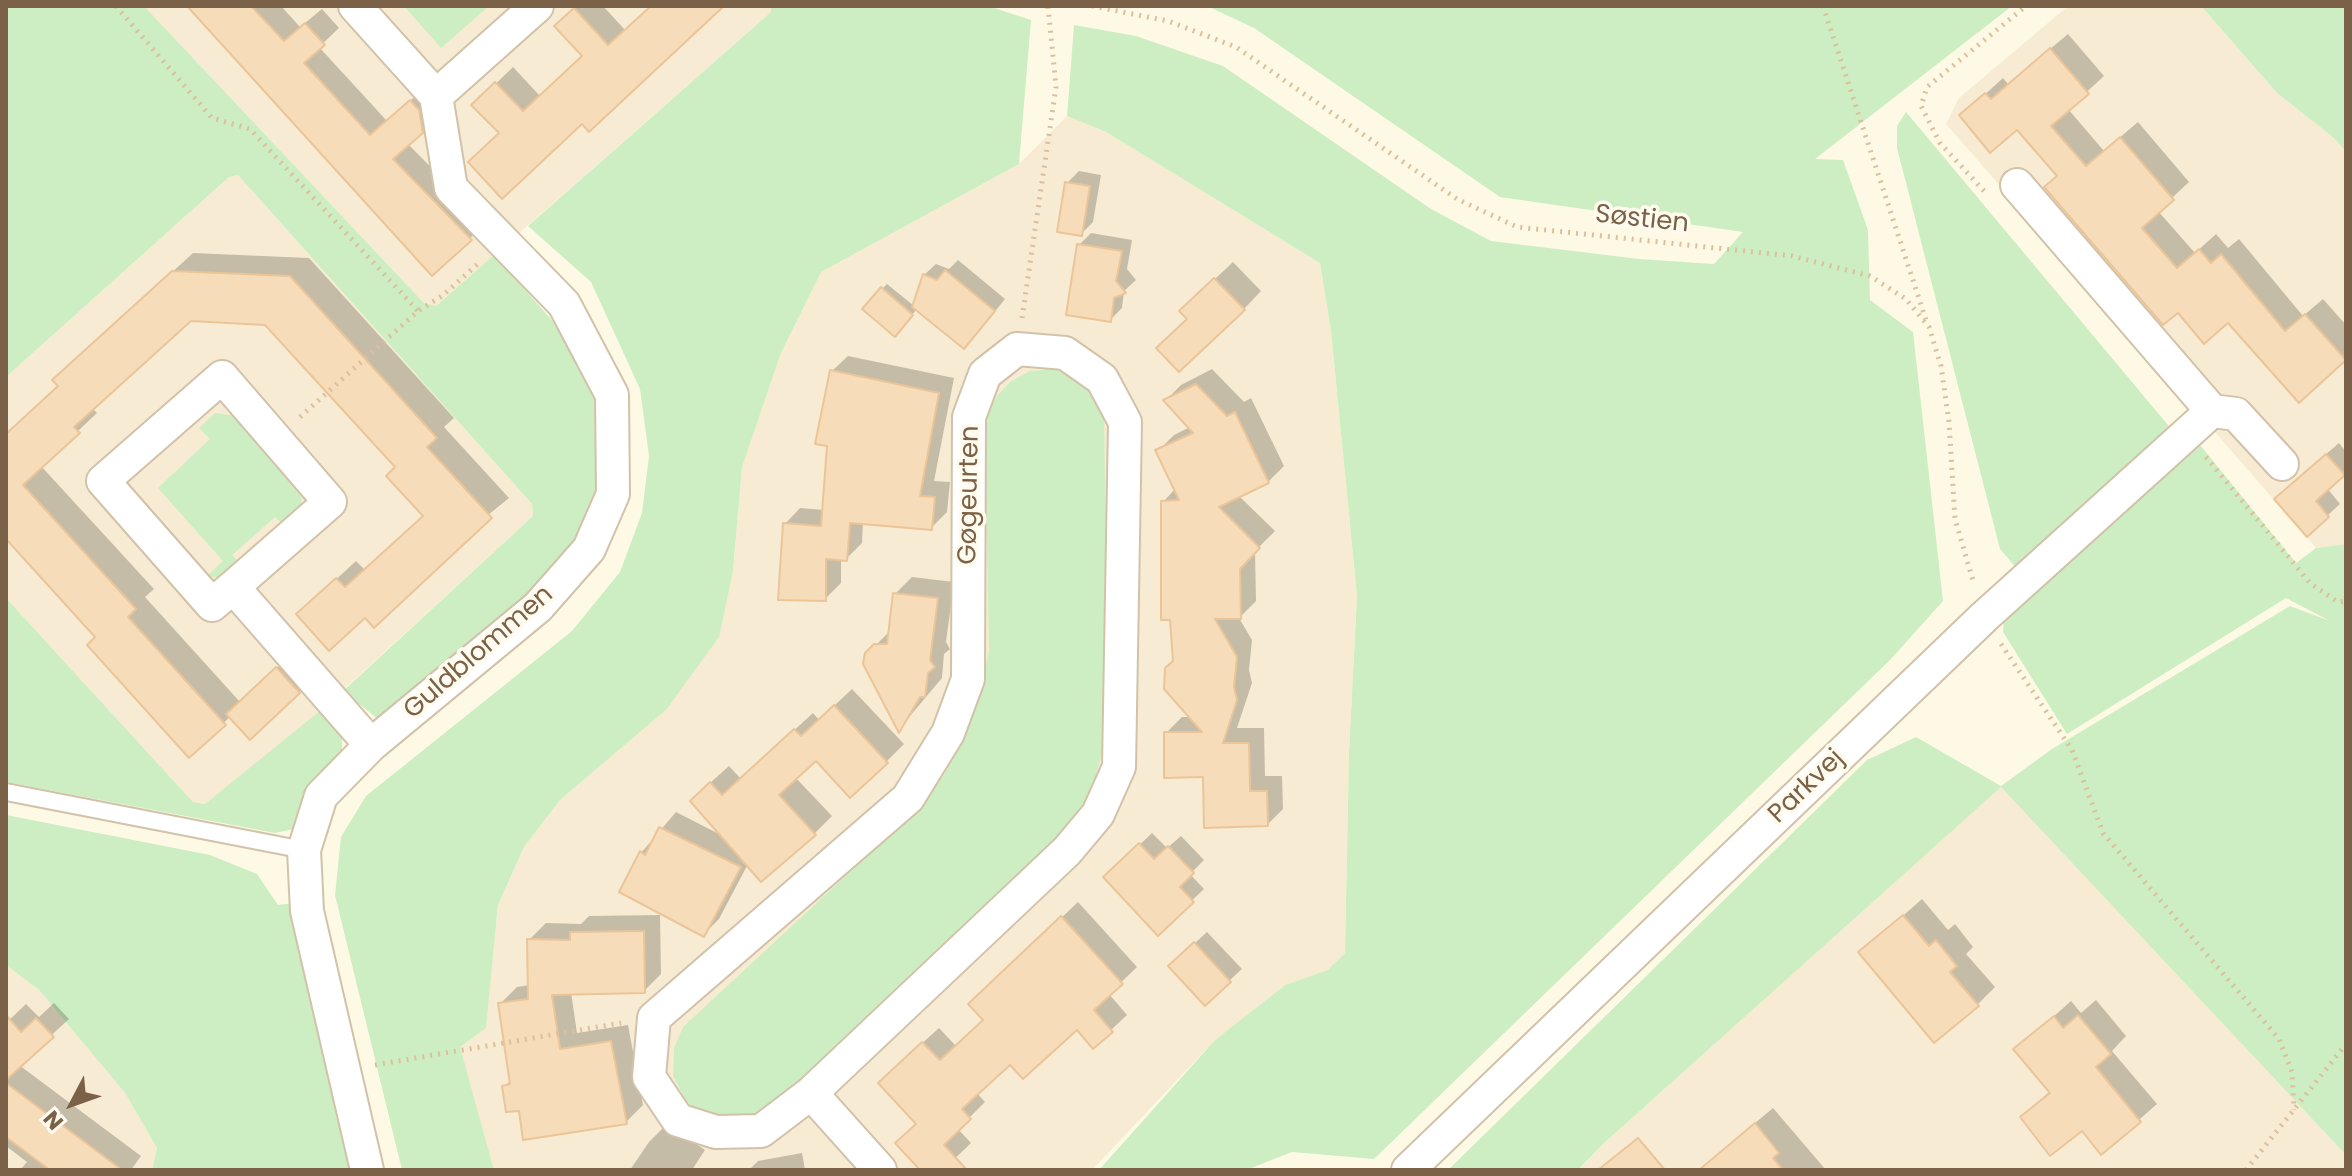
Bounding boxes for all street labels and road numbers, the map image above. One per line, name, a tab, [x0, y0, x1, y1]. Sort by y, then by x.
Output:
street label: Søstien	[1594, 200, 1690, 240]
street label: Gøgeurten	[953, 425, 987, 565]
street label: Guldblommen	[398, 580, 560, 726]
street label: Parkvej	[1763, 744, 1851, 830]

